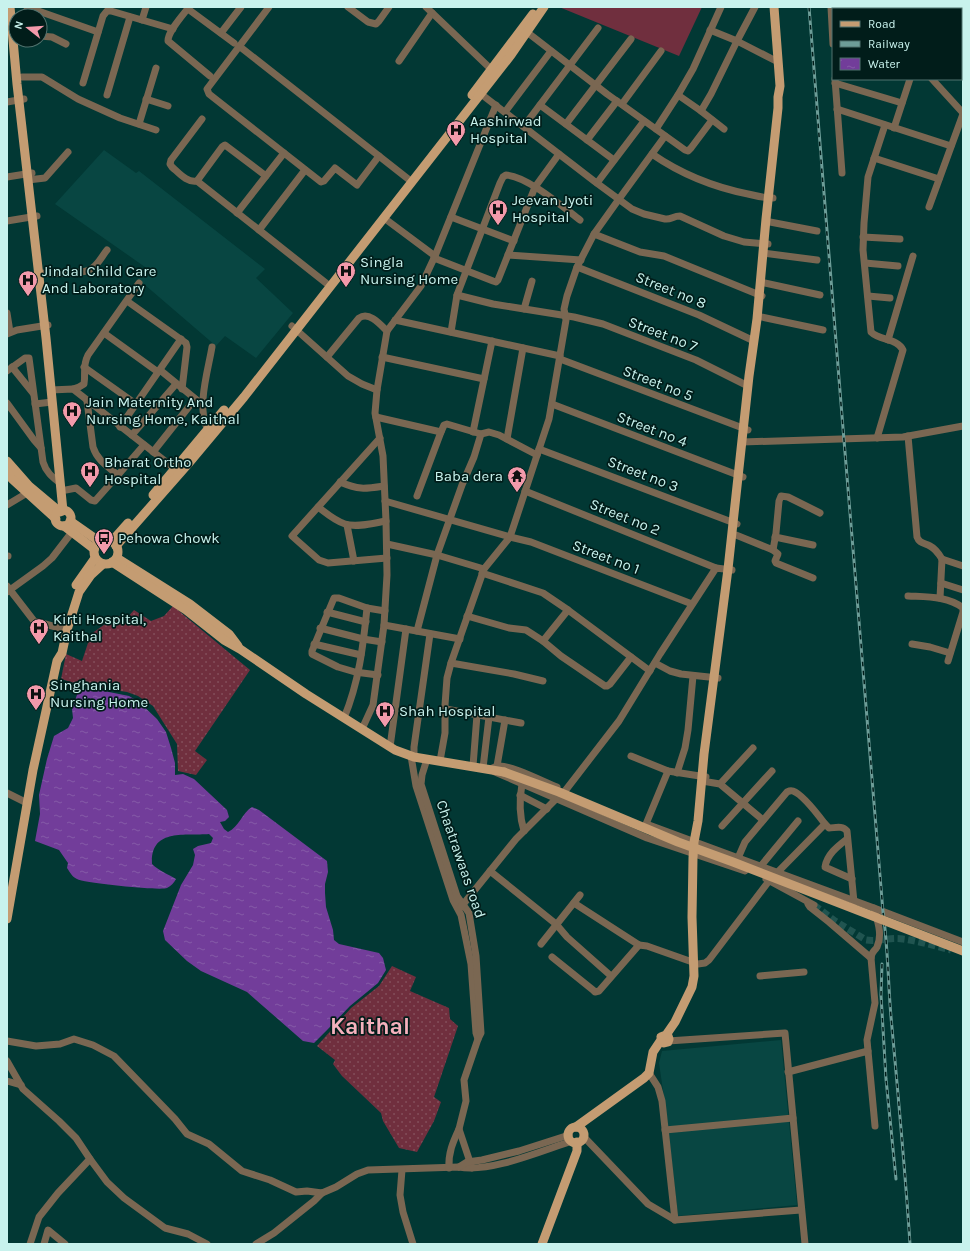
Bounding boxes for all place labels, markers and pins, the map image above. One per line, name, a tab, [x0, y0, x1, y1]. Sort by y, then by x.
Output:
place label: Aashirwad Hospital	[470, 112, 542, 147]
hospital icon: Aashirwad Hospital	[445, 119, 467, 147]
place label: Jeevan Jyoti Hospital	[512, 191, 593, 226]
hospital icon: Jeevan Jyoti Hospital	[487, 198, 509, 226]
place label: Singla Nursing Home	[360, 253, 458, 288]
hospital icon: Singla Nursing Home	[335, 260, 357, 288]
place label: Jindal Child Care And Laboratory	[42, 262, 156, 297]
hospital icon: Jindal Child Care And Laboratory	[17, 269, 39, 297]
place label: Jain Maternity And Nursing Home, Kaithal	[86, 393, 240, 428]
hospital icon: Jain Maternity And Nursing Home, Kaithal	[61, 400, 83, 428]
place label: Bharat Ortho Hospital	[104, 453, 192, 488]
hospital icon: Bharat Ortho Hospital	[79, 460, 101, 488]
temple icon: Baba dera	[506, 465, 528, 493]
place label: Baba dera	[434, 467, 503, 485]
bus stop icon: Pehowa Chowk	[93, 527, 115, 555]
place label: Pehowa Chowk	[118, 529, 220, 547]
place label: Kirti Hospital, Kaithal	[53, 610, 146, 645]
hospital icon: Kirti Hospital, Kaithal	[28, 617, 50, 645]
place label: Singhania Nursing Home	[50, 676, 148, 711]
hospital icon: Singhania Nursing Home	[25, 683, 47, 711]
hospital icon: Shah Hospital	[374, 700, 396, 728]
place label: Shah Hospital	[399, 702, 495, 720]

